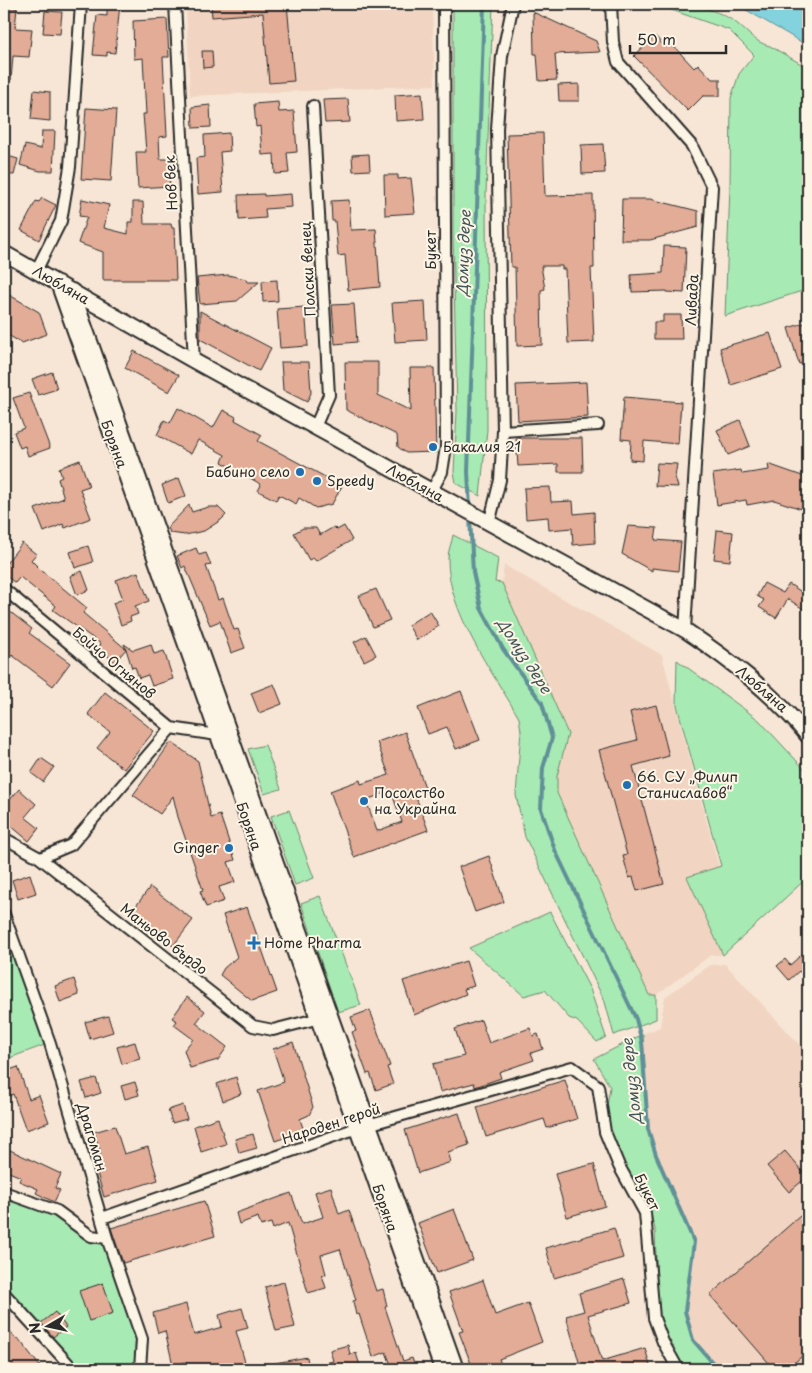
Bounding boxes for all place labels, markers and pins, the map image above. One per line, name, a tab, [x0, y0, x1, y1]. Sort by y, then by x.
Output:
place label: Бакалия 21	[443, 436, 521, 457]
marker: Бакалия 21	[427, 441, 439, 453]
place label: Бабино село	[206, 461, 290, 482]
marker: Бабино село	[294, 466, 306, 478]
place label: Speedy	[327, 470, 374, 491]
marker: Speedy	[311, 475, 323, 487]
place label: 66. СУ „Филип Станиславов“	[637, 766, 738, 803]
marker: 66. СУ „Филип Станиславов“	[621, 779, 633, 791]
place label: Посолство на Украйна	[374, 782, 457, 819]
marker: Посолство на Украйна	[358, 795, 370, 807]
place label: Ginger	[173, 837, 219, 858]
marker: Ginger	[223, 842, 235, 854]
place label: Home Pharma	[264, 932, 362, 953]
marker: Home Pharma	[248, 937, 260, 949]

